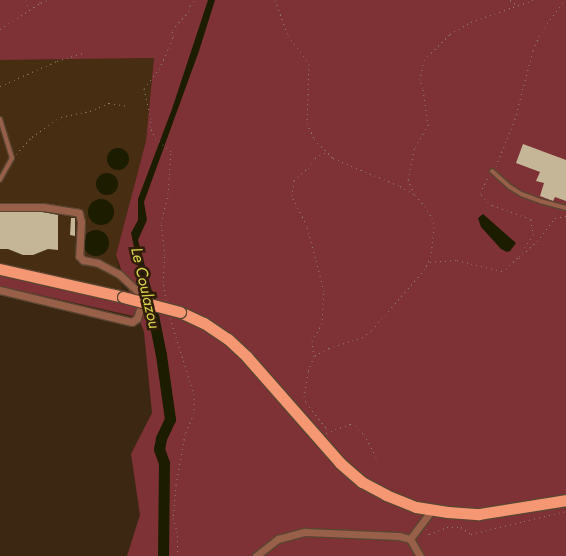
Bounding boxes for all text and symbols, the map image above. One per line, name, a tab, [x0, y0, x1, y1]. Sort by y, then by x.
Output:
water label: Le Coulazou	[126, 245, 164, 331]

